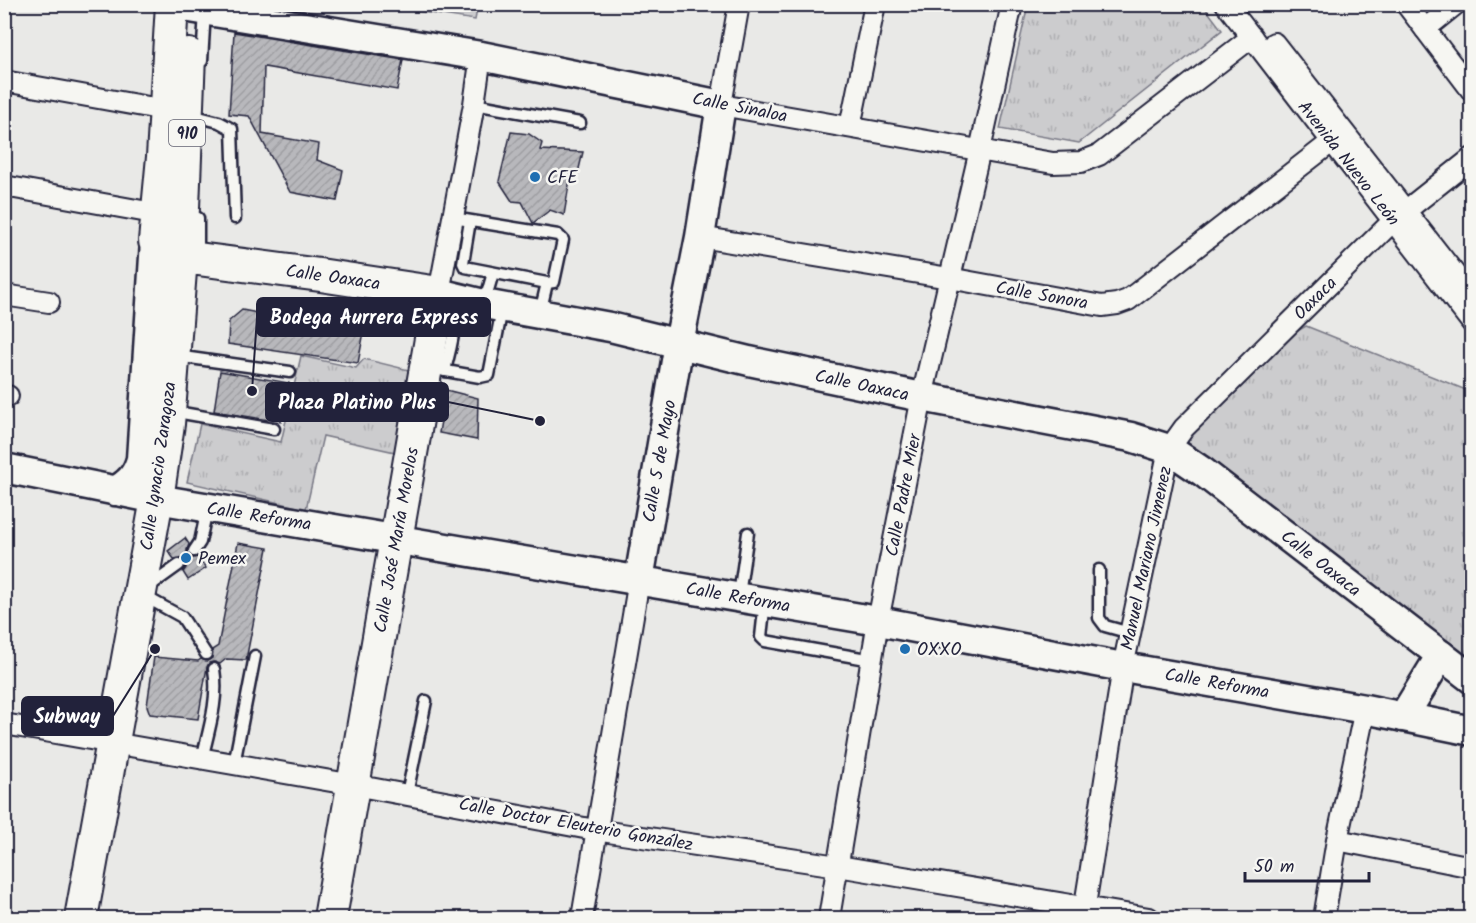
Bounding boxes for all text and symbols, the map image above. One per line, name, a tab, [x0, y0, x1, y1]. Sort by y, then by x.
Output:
street label: Calle Sinaloa	[690, 85, 790, 132]
street label: Avenida Nuevo León	[1289, 95, 1406, 233]
road number: 910	[169, 120, 205, 146]
place label: CFE	[547, 164, 578, 193]
marker: CFE	[528, 170, 542, 184]
street label: Calle Oaxaca	[284, 257, 382, 299]
street label: Oaxaca	[1287, 270, 1345, 328]
street label: Calle Sonora	[993, 274, 1090, 319]
callout: Bodega Aurrera Express	[257, 298, 490, 336]
text: Bodega Aurrera Express	[270, 303, 479, 335]
street label: Calle Oaxaca	[812, 362, 911, 411]
street label: Calle Ignacio Zaragoza	[133, 380, 186, 553]
callout: Plaza Platino Plus	[266, 383, 448, 421]
text: Plaza Platino Plus	[278, 388, 437, 420]
street label: Calle 5 de Mayo	[635, 398, 686, 525]
street label: Calle Padre Mier	[878, 430, 931, 559]
street label: Calle José María Morelos	[367, 445, 428, 635]
street label: Manuel Mariano Jimenez	[1114, 463, 1181, 653]
street label: Calle Reforma	[204, 495, 313, 540]
street label: Calle Oaxaca	[1274, 523, 1367, 605]
place label: Pemex	[198, 545, 246, 574]
marker: Pemex	[179, 551, 193, 565]
street label: Calle Reforma	[683, 575, 792, 622]
place label: OXXO	[917, 636, 962, 665]
marker: OXXO	[898, 642, 912, 656]
street label: Calle Reforma	[1162, 661, 1271, 708]
callout: Subway	[22, 697, 113, 735]
text: Subway	[34, 702, 101, 734]
street label: Calle Doctor Eleuterio González	[456, 791, 695, 860]
scale bar	[1245, 845, 1370, 883]
text: 50 m	[1254, 853, 1294, 882]

